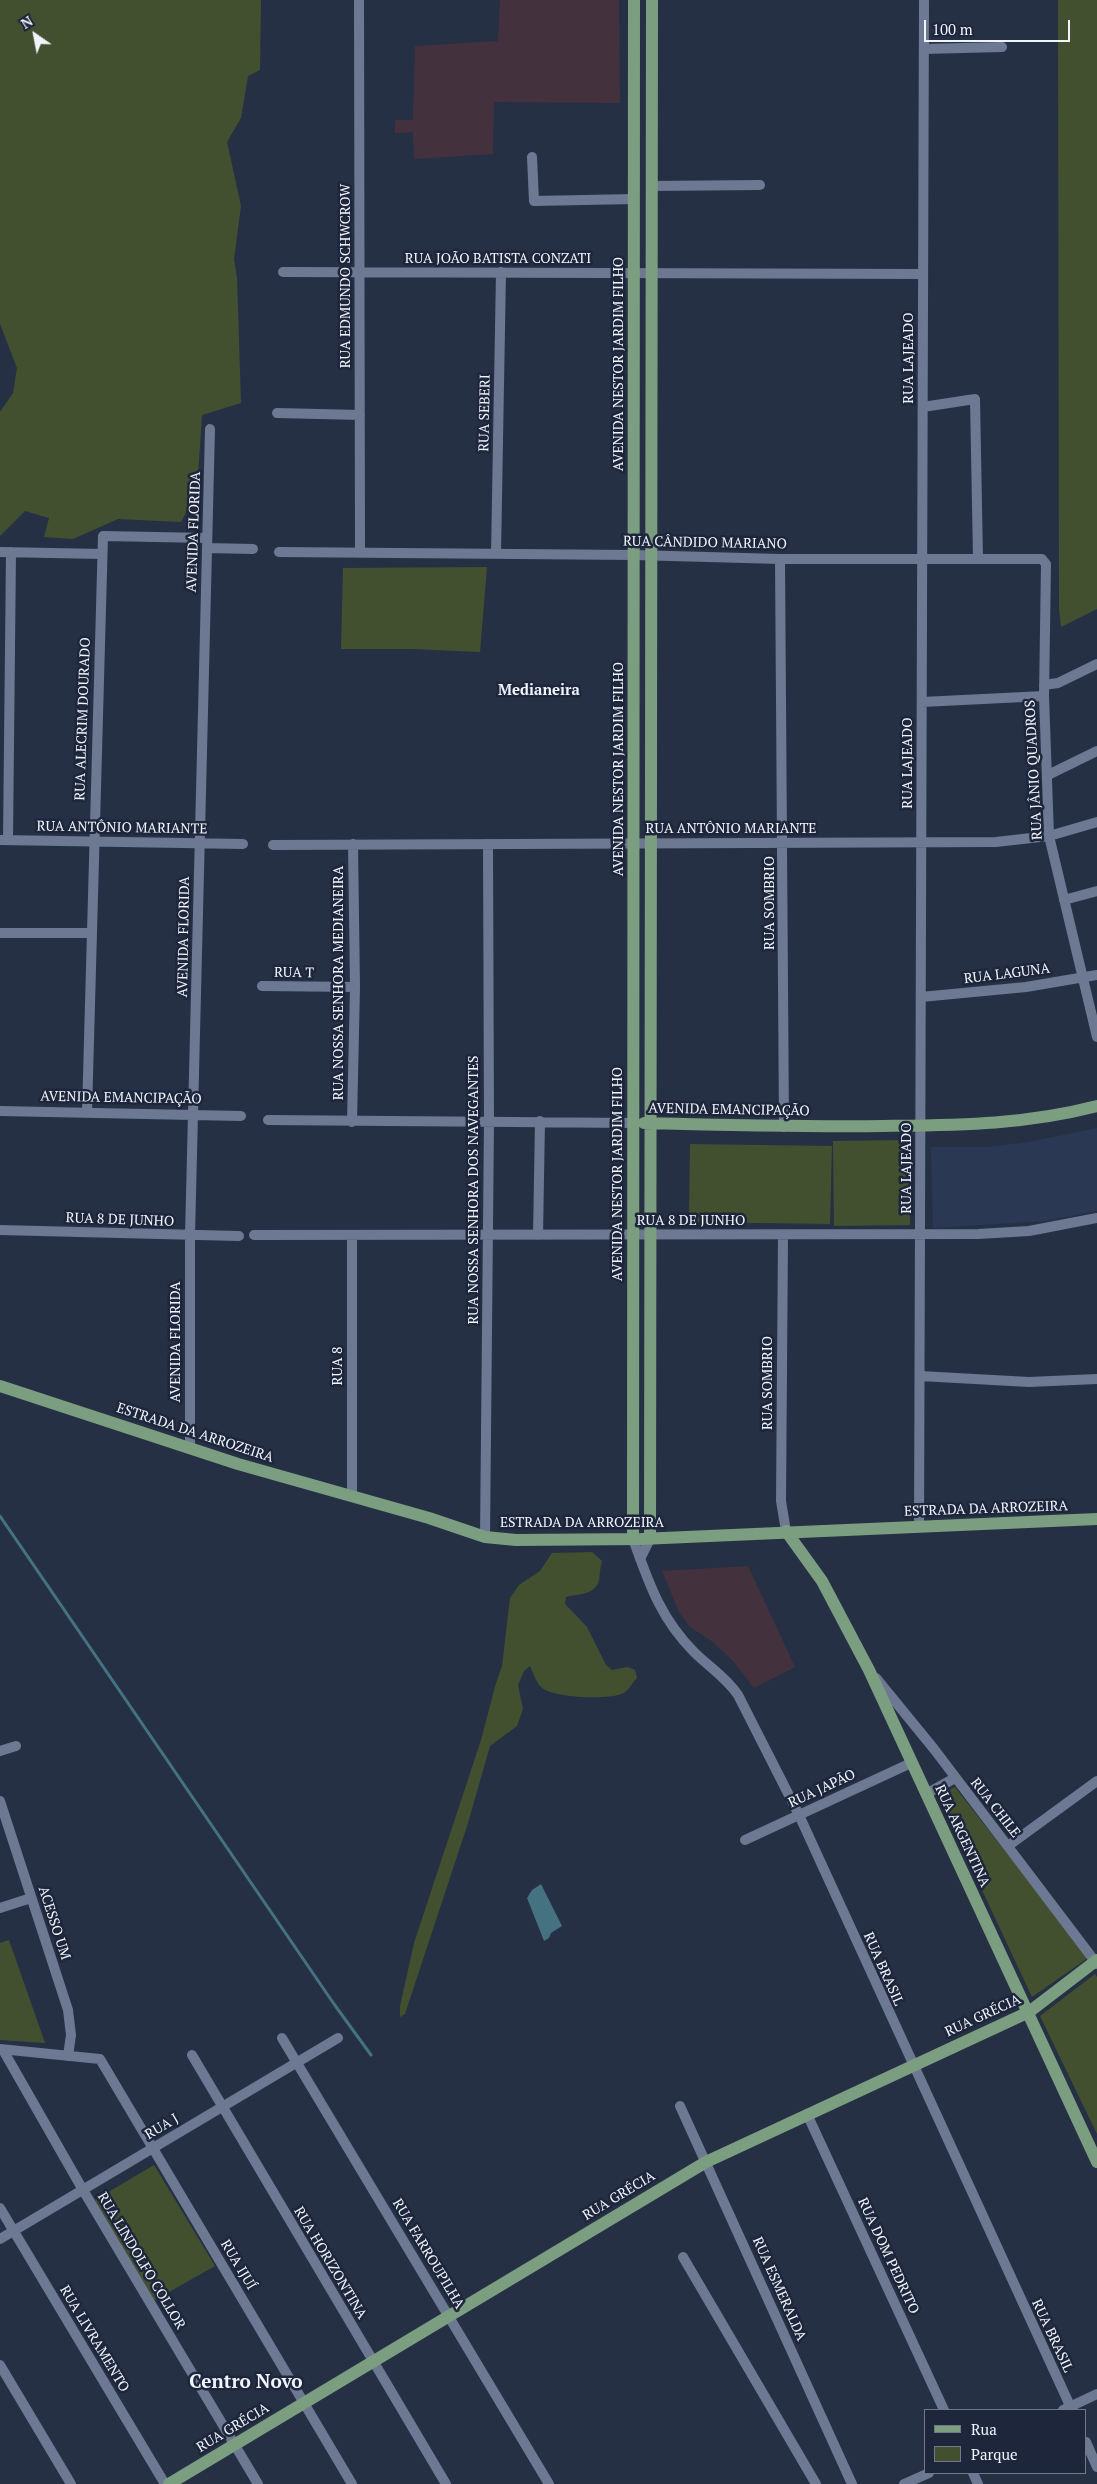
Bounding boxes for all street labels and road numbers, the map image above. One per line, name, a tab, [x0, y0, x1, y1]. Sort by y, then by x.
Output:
street label: RUA EDMUNDO SCHWCROW	[338, 184, 354, 368]
street label: RUA JOÃO BATISTA CONZATI	[405, 251, 591, 267]
street label: AVENIDA NESTOR JARDIM FILHO	[611, 257, 627, 471]
street label: RUA LAJEADO	[901, 312, 917, 404]
street label: RUA SEBERI	[476, 374, 494, 452]
street label: AVENIDA FLORIDA	[183, 471, 205, 593]
street label: RUA CÂNDIDO MARIANO	[623, 533, 787, 553]
street label: RUA ALECRIM DOURADO	[72, 637, 94, 801]
street label: AVENIDA NESTOR JARDIM FILHO	[611, 662, 627, 876]
street label: RUA JÂNIO QUADROS	[1022, 700, 1046, 840]
street label: RUA LAJEADO	[900, 717, 916, 809]
street label: RUA ANTÔNIO MARIANTE	[36, 818, 208, 838]
street label: RUA ANTÔNIO MARIANTE	[646, 821, 816, 837]
street label: RUA SOMBRIO	[762, 856, 778, 950]
street label: RUA NOSSA SENHORA MEDIANEIRA	[331, 866, 347, 1100]
street label: AVENIDA FLORIDA	[175, 876, 193, 998]
street label: RUA LAGUNA	[963, 960, 1051, 988]
street label: RUA T	[274, 964, 314, 982]
street label: RUA NOSSA SENHORA DOS NAVEGANTES	[466, 1055, 482, 1325]
street label: AVENIDA NESTOR JARDIM FILHO	[610, 1067, 626, 1281]
street label: AVENIDA EMANCIPAÇÃO	[40, 1088, 202, 1108]
street label: AVENIDA EMANCIPAÇÃO	[648, 1100, 810, 1120]
street label: RUA LAJEADO	[899, 1122, 915, 1214]
street label: RUA 8 DE JUNHO	[65, 1210, 175, 1230]
street label: RUA 8 DE JUNHO	[637, 1213, 745, 1229]
street label: AVENIDA FLORIDA	[168, 1281, 184, 1403]
street label: RUA SOMBRIO	[760, 1336, 776, 1430]
street label: RUA 8	[330, 1347, 346, 1385]
street label: ESTRADA DA ARROZEIRA	[114, 1400, 276, 1466]
street label: ESTRADA DA ARROZEIRA	[904, 1498, 1068, 1520]
street label: ESTRADA DA ARROZEIRA	[500, 1515, 664, 1531]
street label: RUA JAPÃO	[786, 1766, 858, 1812]
street label: RUA CHILE	[966, 1775, 1024, 1841]
street label: RUA ARGENTINA	[931, 1782, 993, 1890]
street label: ACESSO UM	[34, 1884, 74, 1962]
street label: RUA BRASIL	[859, 1930, 907, 2008]
street label: RUA GRÉCIA	[943, 1991, 1023, 2041]
street label: RUA J	[142, 2111, 182, 2143]
street label: RUA GRÉCIA	[580, 2168, 658, 2224]
street label: RUA LINDOLFO COLLOR	[93, 2189, 189, 2333]
street label: RUA DOM PEDRITO	[854, 2195, 922, 2317]
street label: RUA FARROUPILHA	[389, 2196, 467, 2312]
street label: RUA HORIZONTINA	[290, 2204, 370, 2322]
street label: RUA ESMERALDA	[749, 2234, 809, 2344]
street label: RUA IJUÍ	[217, 2237, 259, 2293]
street label: RUA LIVRAMENTO	[56, 2283, 132, 2395]
street label: RUA BRASIL	[1028, 2297, 1076, 2375]
street label: RUA GRÉCIA	[194, 2400, 272, 2456]

